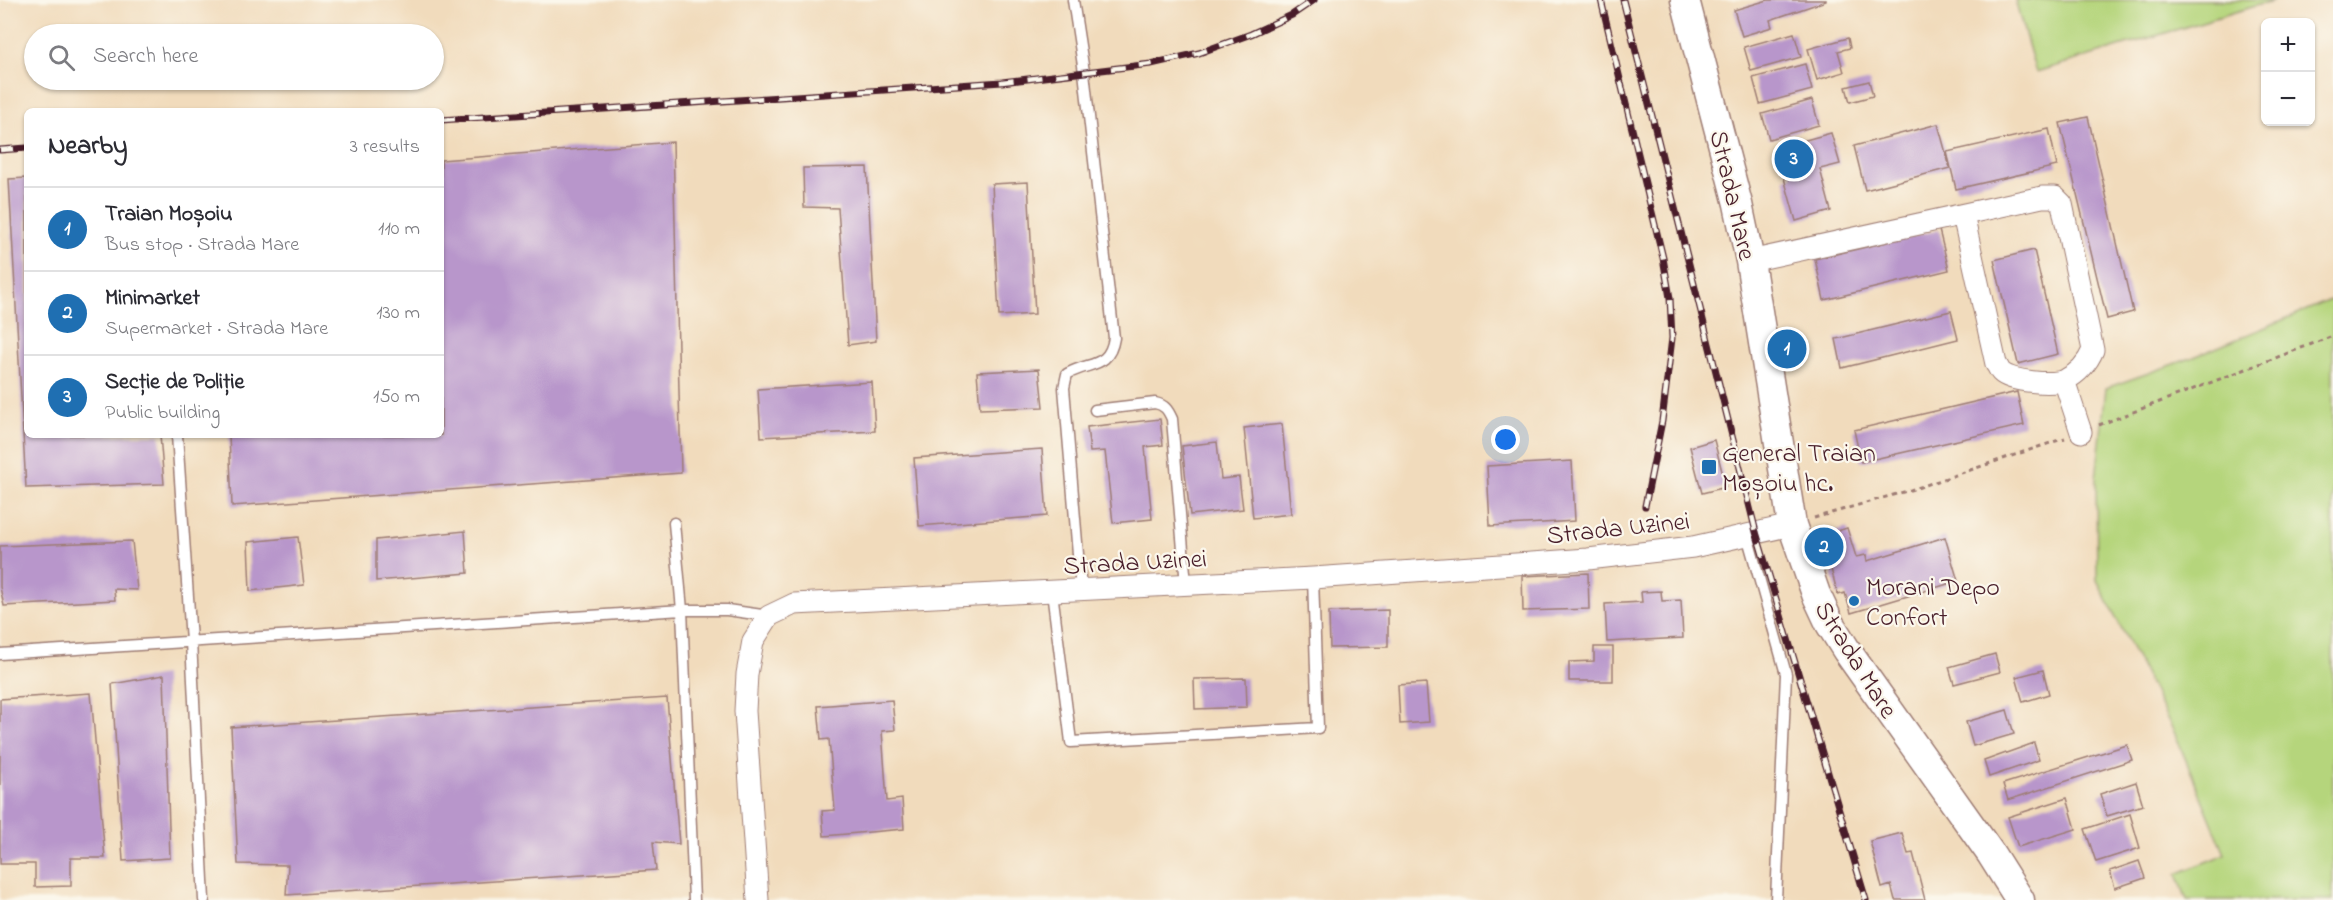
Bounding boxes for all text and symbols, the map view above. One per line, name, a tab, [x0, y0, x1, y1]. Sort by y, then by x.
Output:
map controls	[2261, 18, 2315, 126]
button: +	[2261, 18, 2315, 72]
search box	[24, 24, 444, 90]
icon: search	[45, 41, 78, 74]
text: Search here	[93, 41, 198, 73]
button: −	[2261, 72, 2315, 126]
street label: Strada Mare	[1698, 127, 1765, 265]
text: Nearby	[48, 128, 127, 166]
text: 3 results	[350, 133, 420, 162]
pin: 3	[1774, 136, 1814, 182]
text: Traian Moșoiu	[105, 199, 232, 231]
text: 1	[64, 215, 71, 244]
text: 110 m	[378, 215, 420, 244]
text: Bus stop · Strada Mare	[105, 231, 299, 260]
text: Minimarket	[105, 283, 200, 315]
text: 2	[63, 299, 72, 328]
text: 130 m	[376, 299, 420, 328]
text: Supermarket · Strada Mare	[105, 315, 328, 344]
pin: 1	[1768, 326, 1806, 372]
text: Secție de Poliție	[105, 367, 244, 399]
text: 3	[63, 383, 72, 412]
text: 150 m	[373, 383, 420, 412]
text: Public building	[105, 399, 220, 428]
your location	[1491, 425, 1520, 454]
place label: General Traian Moșoiu hc.	[1722, 436, 1876, 504]
marker: General Traian Moșoiu hc.	[1700, 458, 1718, 476]
street label: Strada Uzinei	[1545, 504, 1692, 556]
pin: 2	[1804, 524, 1844, 570]
street label: Strada Uzinei	[1062, 541, 1208, 587]
place label: Morani Depo Confort	[1866, 570, 2000, 638]
street label: Strada Mare	[1803, 594, 1906, 727]
marker: Morani Depo Confort	[1847, 594, 1861, 608]

